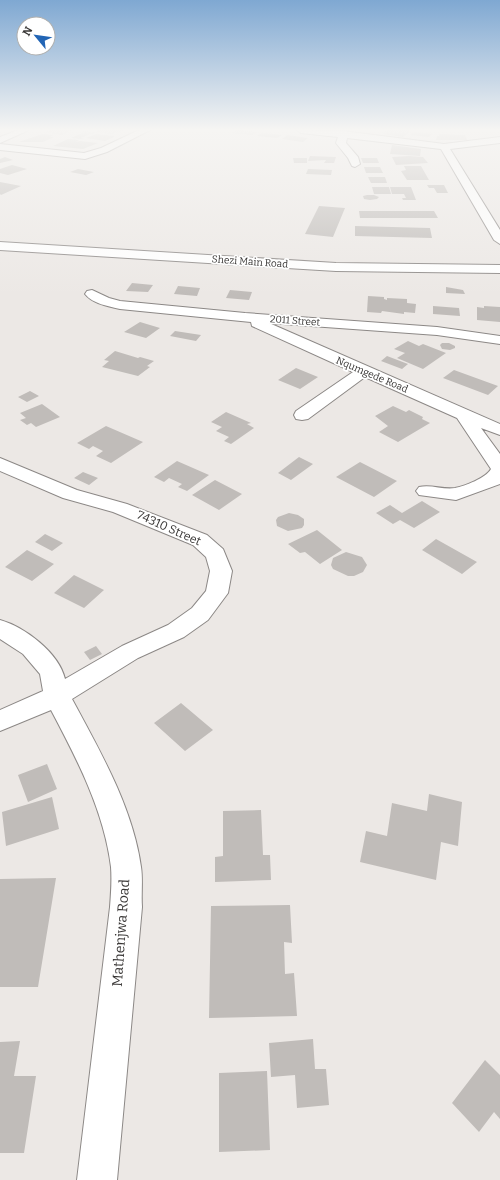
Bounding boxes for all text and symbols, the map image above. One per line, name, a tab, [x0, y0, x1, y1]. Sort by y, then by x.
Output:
north arrow	[16, 16, 56, 56]
text: N	[20, 24, 36, 38]
street label: Shezi Main Road	[211, 253, 289, 271]
street label: 2011 Street	[270, 313, 321, 329]
street label: Nqumgede Road	[334, 354, 410, 396]
street label: 74310 Street	[135, 508, 204, 549]
street label: Mathenjwa Road	[109, 879, 133, 987]

